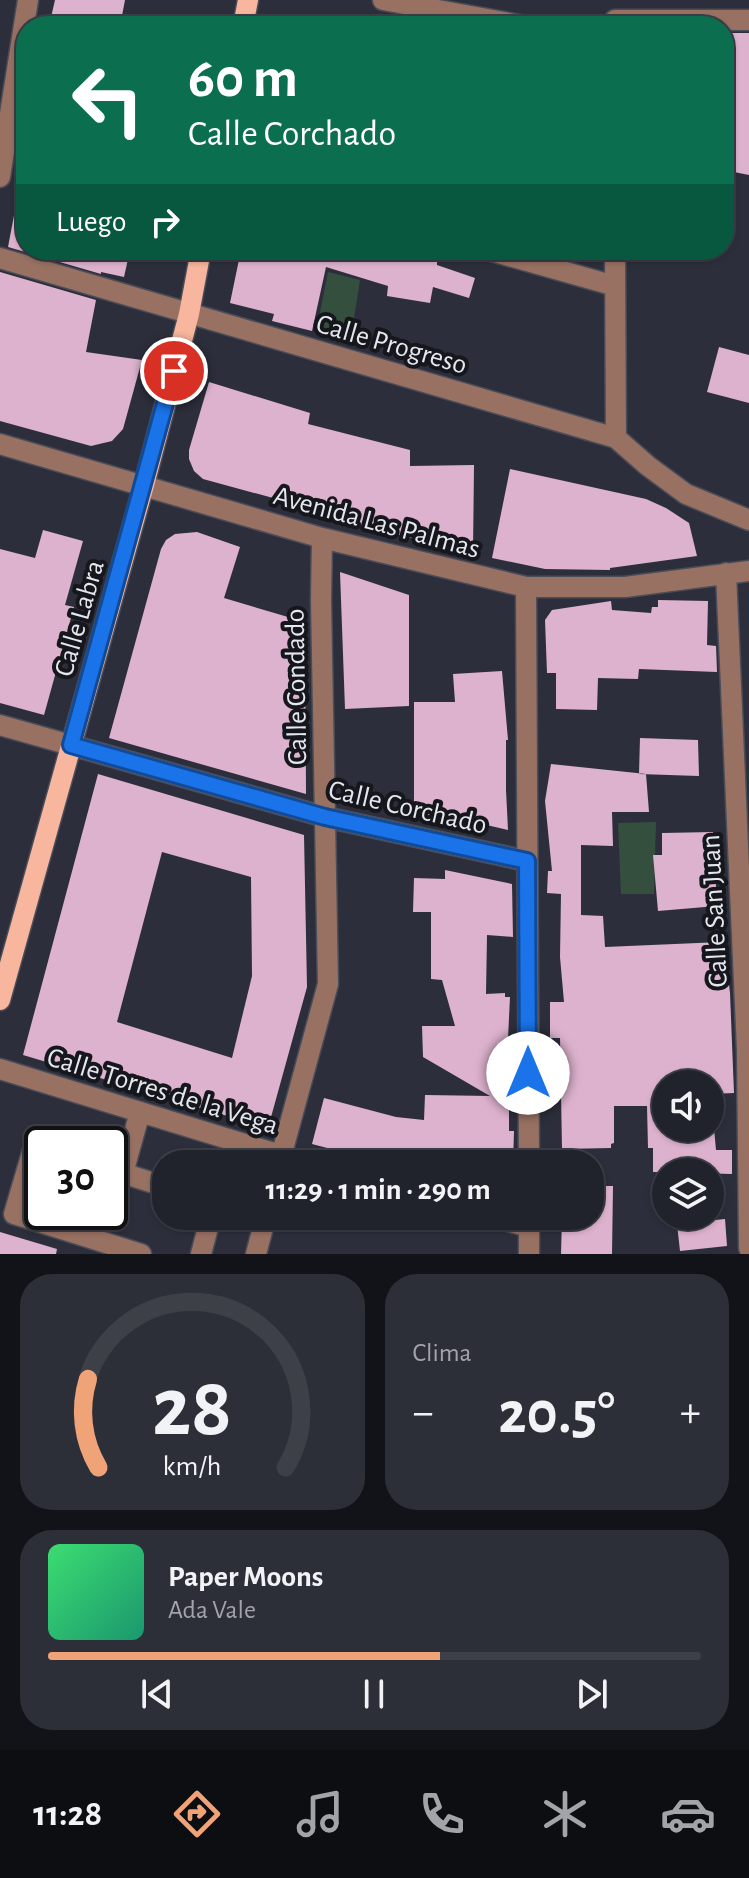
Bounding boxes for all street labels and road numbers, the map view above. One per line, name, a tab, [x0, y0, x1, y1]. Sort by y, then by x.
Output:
street label: Calle Progreso	[313, 310, 470, 380]
street label: Avenida Las Palmas	[270, 482, 483, 564]
street label: Calle Labra	[50, 557, 110, 680]
street label: Calle Condado	[282, 609, 312, 765]
street label: Calle Corchado	[326, 776, 490, 840]
street label: Calle San Juan	[697, 834, 733, 988]
street label: Calle Torres de la Vega	[44, 1043, 281, 1140]

